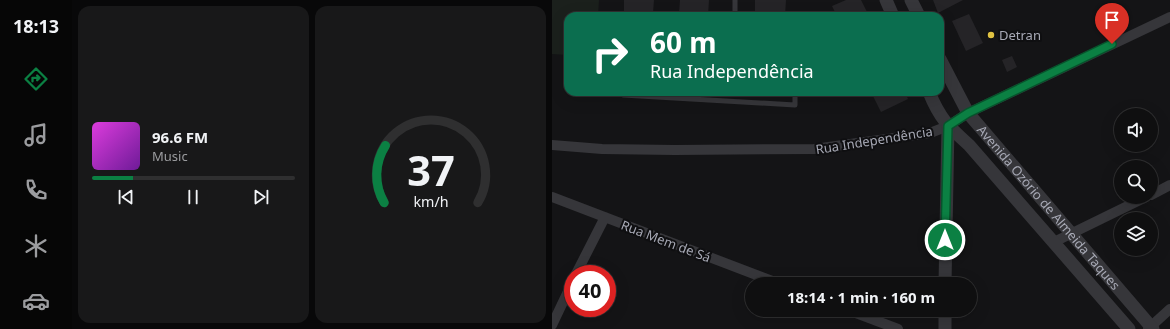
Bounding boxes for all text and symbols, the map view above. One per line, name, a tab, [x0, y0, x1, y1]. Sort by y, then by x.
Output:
pin	[1095, 3, 1129, 44]
icon: arrive	[1101, 9, 1123, 31]
text: 18:13	[13, 14, 59, 38]
text: 60 m	[650, 23, 717, 61]
place label: Detran	[999, 26, 1041, 44]
icon: right	[584, 28, 636, 80]
marker: Detran	[986, 30, 996, 40]
text: Rua Independência	[650, 59, 814, 83]
icon: directions	[22, 65, 50, 93]
map controls	[1114, 108, 1158, 256]
button: sound	[1114, 108, 1158, 152]
icon: music	[22, 121, 50, 149]
street label: Avenida Ozório de Almeida Taques	[973, 121, 1124, 294]
street label: Rua Independência	[814, 122, 934, 158]
text: 96.6 FM	[152, 127, 208, 147]
text: 37	[407, 141, 454, 197]
text: Music	[152, 147, 188, 165]
button: search	[1114, 160, 1158, 204]
icon: phone	[22, 176, 50, 204]
icon: previous	[115, 186, 137, 208]
icon: pause	[182, 186, 204, 208]
icon: next	[250, 186, 272, 208]
text: km/h	[413, 191, 448, 210]
button: layers	[1114, 212, 1158, 256]
street label: Rua Mem de Sá	[619, 216, 713, 266]
position arrow	[924, 219, 966, 261]
icon: climate	[22, 232, 50, 260]
speed limit sign: 40	[564, 265, 616, 317]
icon: car	[22, 287, 50, 315]
text: 18:14 · 1 min · 160 m	[787, 287, 935, 307]

